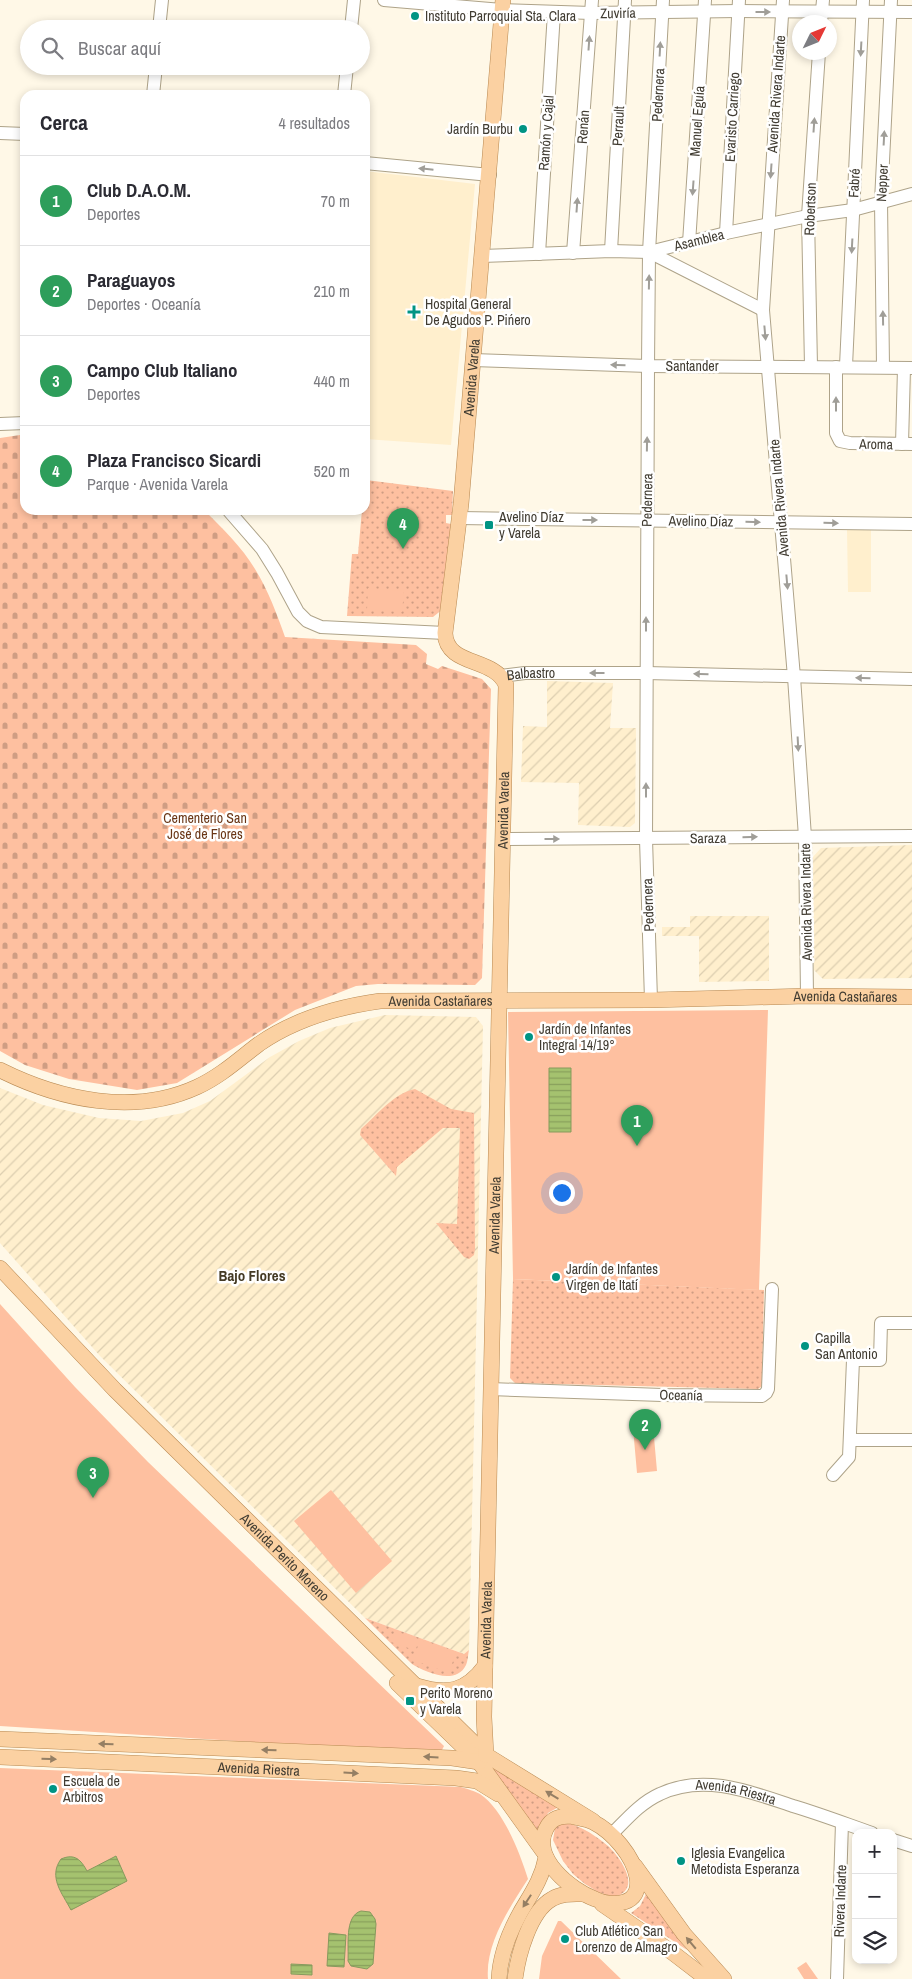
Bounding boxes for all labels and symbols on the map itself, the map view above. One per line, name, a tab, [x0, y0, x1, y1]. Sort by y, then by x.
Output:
street label: Zuviría	[600, 4, 637, 22]
place label: Instituto Parroquial Sta. Clara	[425, 7, 577, 25]
one-way arrow	[755, 8, 771, 16]
marker: Instituto Parroquial Sta. Clara	[409, 10, 421, 22]
north arrow	[792, 15, 837, 60]
one-way arrow	[585, 34, 593, 50]
street label: Avenida Rivera Indarte	[763, 35, 789, 154]
one-way arrow	[657, 41, 665, 57]
one-way arrow	[856, 41, 864, 57]
street label: Pedernera	[648, 67, 668, 122]
street label: Evaristo Carriego	[721, 72, 743, 162]
street label: Manuel Eguía	[686, 84, 708, 157]
street label: Ramón y Cajal	[534, 95, 558, 171]
street label: Perrault	[608, 105, 628, 147]
street label: Renán	[573, 109, 593, 145]
one-way arrow	[811, 117, 819, 133]
place label: Jardín Burbu	[447, 120, 513, 138]
marker: Jardín Burbu	[517, 123, 529, 135]
one-way arrow	[881, 130, 889, 146]
one-way arrow	[767, 163, 775, 179]
street label: Nepper	[872, 164, 892, 202]
one-way arrow	[418, 165, 434, 173]
street label: Fabré	[844, 168, 864, 198]
one-way arrow	[688, 181, 696, 197]
street label: Robertson	[800, 182, 820, 236]
one-way arrow	[573, 197, 581, 213]
street label: Asamblea	[671, 225, 727, 255]
one-way arrow	[847, 238, 855, 254]
one-way arrow	[645, 273, 653, 289]
place label: Hospital General De Agudos P. Pińero	[425, 295, 531, 329]
marker: Hospital General De Agudos P. Pińero	[407, 305, 421, 319]
one-way arrow	[878, 310, 886, 326]
one-way arrow	[761, 325, 769, 341]
street label: Avenida Varela	[459, 338, 484, 418]
street label: Santander	[666, 357, 719, 375]
one-way arrow	[610, 361, 626, 369]
one-way arrow	[832, 396, 840, 412]
street label: Aroma	[858, 435, 894, 453]
one-way arrow	[643, 436, 651, 452]
street label: Avenida Rivera Indarte	[765, 439, 793, 558]
street label: Pedernera	[638, 472, 656, 527]
pin: 4	[387, 508, 419, 549]
place label: Avelino Díaz y Varela	[498, 508, 564, 542]
street label: Avelino Díaz	[667, 511, 734, 531]
one-way arrow	[583, 516, 599, 524]
one-way arrow	[745, 518, 761, 526]
marker: Avelino Díaz y Varela	[483, 519, 495, 531]
one-way arrow	[823, 519, 839, 527]
one-way arrow	[783, 574, 791, 590]
one-way arrow	[642, 616, 650, 632]
street label: Balbastro	[506, 664, 555, 684]
one-way arrow	[589, 669, 605, 677]
one-way arrow	[693, 670, 709, 678]
one-way arrow	[855, 674, 871, 682]
one-way arrow	[795, 736, 803, 752]
street label: Avenida Varela	[493, 771, 513, 850]
one-way arrow	[642, 782, 650, 798]
park label: Cementerio San José de Flores	[163, 809, 247, 843]
street label: Saraza	[690, 829, 727, 847]
one-way arrow	[742, 833, 758, 841]
one-way arrow	[545, 835, 561, 843]
street label: Avenida Rivera Indarte	[796, 843, 816, 962]
street label: Pedernera	[638, 877, 658, 932]
street label: Avenida Castañares	[792, 987, 898, 1006]
street label: Avenida Castañares	[387, 992, 493, 1010]
place label: Jardín de Infantes Integral 14/19°	[539, 1020, 631, 1054]
marker: Jardín de Infantes Integral 14/19°	[523, 1031, 535, 1043]
pin: 1	[621, 1105, 653, 1146]
street label: Avenida Varela	[485, 1176, 505, 1255]
your location	[549, 1180, 575, 1206]
place label: Jardín de Infantes Virgen de Itatí	[566, 1260, 658, 1294]
district label: Bajo Flores	[219, 1265, 286, 1286]
marker: Jardín de Infantes Virgen de Itatí	[550, 1271, 562, 1283]
place label: Capilla San Antonio	[815, 1329, 878, 1363]
marker: Capilla San Antonio	[799, 1340, 811, 1352]
street label: Oceanía	[659, 1386, 703, 1404]
pin: 2	[629, 1409, 661, 1450]
pin: 3	[77, 1457, 109, 1498]
street label: Avenida Perito Moreno	[236, 1509, 333, 1605]
street label: Avenida Varela	[476, 1580, 496, 1660]
place label: Perito Moreno y Varela	[420, 1684, 493, 1718]
marker: Perito Moreno y Varela	[404, 1695, 416, 1707]
one-way arrow	[98, 1739, 114, 1747]
one-way arrow	[260, 1746, 276, 1754]
one-way arrow	[423, 1753, 439, 1761]
one-way arrow	[41, 1756, 57, 1764]
street label: Avenida Riestra	[216, 1758, 301, 1780]
one-way arrow	[343, 1769, 359, 1777]
place label: Escuela de Arbitros	[62, 1772, 120, 1806]
street label: Avenida Riestra	[694, 1776, 779, 1809]
marker: Escuela de Arbitros	[47, 1783, 59, 1795]
one-way arrow	[545, 1791, 558, 1800]
place label: Iglesia Evangelica Metodista Esperanza	[691, 1844, 800, 1878]
marker: Iglesia Evangelica Metodista Esperanza	[675, 1855, 687, 1867]
street label: Rivera Indarte	[830, 1864, 850, 1938]
one-way arrow	[523, 1895, 532, 1908]
place label: Club Atlético San Lorenzo de Almagro	[575, 1922, 678, 1956]
marker: Club Atlético San Lorenzo de Almagro	[559, 1933, 571, 1945]
one-way arrow	[686, 1937, 697, 1950]

